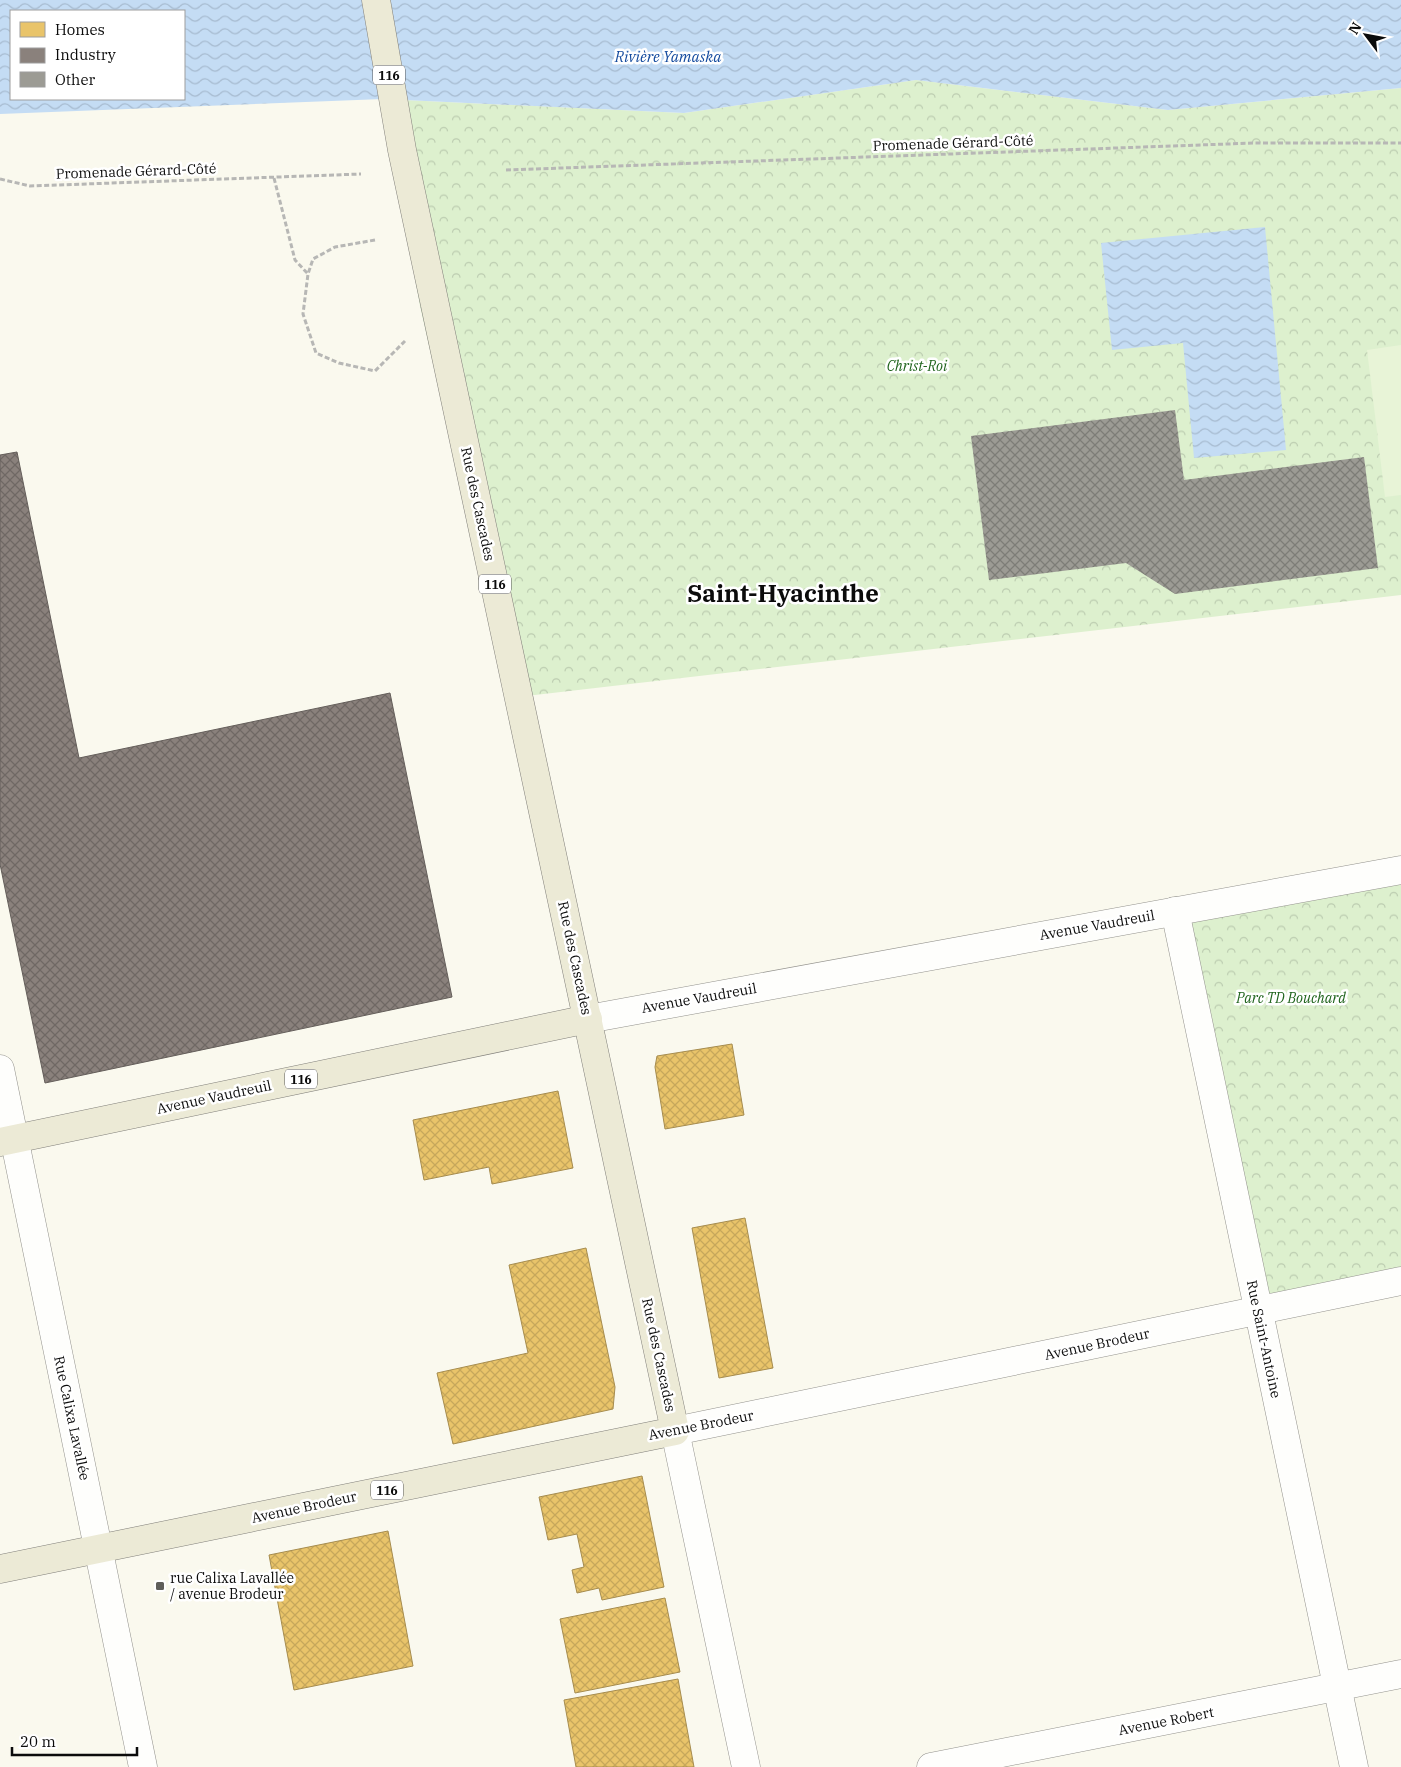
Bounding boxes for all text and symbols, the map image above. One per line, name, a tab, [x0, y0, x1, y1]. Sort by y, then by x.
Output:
legend	[10, 10, 185, 100]
north arrow	[1341, 10, 1391, 60]
text: N	[1344, 19, 1366, 38]
text: Homes	[55, 20, 105, 39]
text: Industry	[55, 45, 116, 64]
water label: Rivière Yamaska	[614, 47, 722, 66]
road number: 116	[373, 66, 405, 84]
text: Other	[55, 70, 95, 89]
street label: Promenade Gérard-Côté	[872, 131, 1034, 155]
street label: Promenade Gérard-Côté	[55, 159, 217, 183]
park label: Christ-Roi	[887, 357, 948, 375]
street label: Rue des Cascades	[457, 445, 499, 563]
road number: 116	[479, 574, 511, 594]
district label: Saint-Hyacinthe	[687, 577, 879, 609]
street label: Rue des Cascades	[554, 899, 596, 1017]
street label: Avenue Vaudreuil	[1038, 906, 1156, 944]
street label: Avenue Vaudreuil	[640, 979, 758, 1017]
park label: Parc TD Bouchard	[1235, 989, 1346, 1007]
road number: 116	[285, 1070, 317, 1088]
street label: Avenue Vaudreuil	[155, 1076, 273, 1118]
street label: Rue Saint-Antoine	[1243, 1278, 1285, 1400]
street label: Rue des Cascades	[638, 1296, 680, 1414]
street label: Avenue Brodeur	[1043, 1324, 1152, 1364]
street label: Rue Calixa Lavallée	[50, 1354, 94, 1482]
street label: Avenue Brodeur	[647, 1406, 756, 1444]
road number: 116	[371, 1480, 403, 1500]
street label: Avenue Brodeur	[250, 1487, 359, 1527]
place label: rue Calixa Lavallée / avenue Brodeur	[170, 1569, 294, 1603]
marker: rue Calixa Lavallée / avenue Brodeur	[154, 1580, 166, 1592]
street label: Avenue Robert	[1117, 1703, 1215, 1739]
scale bar	[12, 1724, 138, 1756]
text: 20 m	[20, 1732, 56, 1751]

